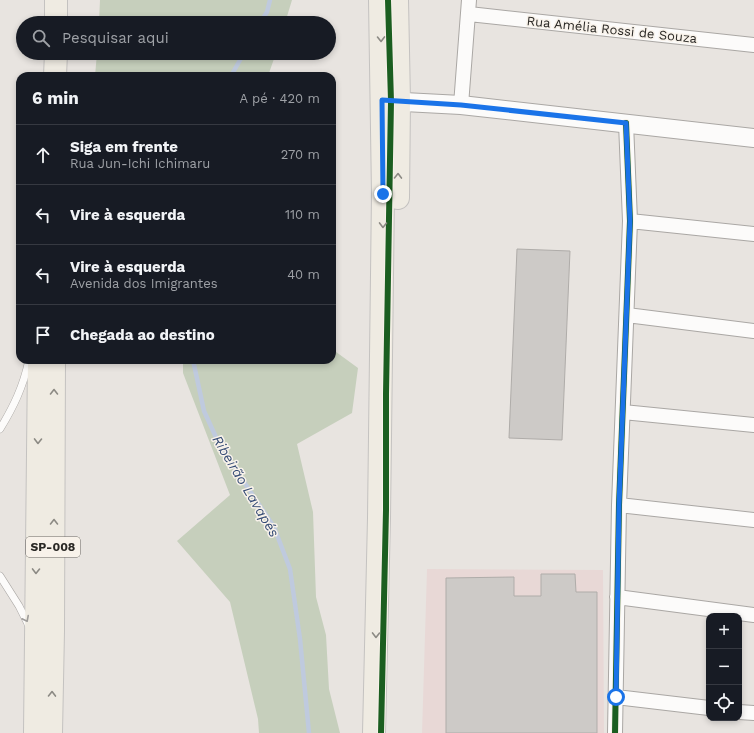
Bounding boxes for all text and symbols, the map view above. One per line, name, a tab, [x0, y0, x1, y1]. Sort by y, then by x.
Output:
street label: Rua Amélia Rossi de Souza	[526, 13, 699, 46]
search box	[16, 16, 336, 60]
icon: search	[30, 27, 52, 49]
text: Pesquisar aqui	[62, 29, 169, 47]
one-way arrow	[377, 36, 385, 42]
text: 6 min	[32, 88, 79, 108]
text: A pé · 420 m	[240, 91, 320, 106]
text: Siga em frente	[70, 138, 178, 156]
icon: ahead	[32, 144, 54, 166]
text: 270 m	[281, 147, 320, 162]
text: Rua Jun-Ichi Ichimaru	[70, 156, 210, 171]
one-way arrow	[394, 173, 402, 179]
route end	[374, 185, 392, 203]
icon: left	[32, 204, 54, 226]
text: Vire à esquerda	[70, 206, 185, 224]
text: 110 m	[285, 207, 320, 222]
one-way arrow	[379, 222, 387, 228]
text: Vire à esquerda	[70, 258, 185, 276]
icon: left	[32, 264, 54, 286]
text: 40 m	[287, 267, 320, 282]
text: Avenida dos Imigrantes	[70, 276, 218, 291]
icon: arrive	[32, 324, 54, 346]
text: Chegada ao destino	[70, 326, 215, 344]
one-way arrow	[50, 389, 58, 395]
water label: Ribeirão Lavapés	[209, 432, 283, 540]
one-way arrow	[34, 438, 42, 444]
one-way arrow	[50, 519, 58, 525]
road number: SP-008	[26, 537, 80, 557]
one-way arrow	[32, 568, 41, 574]
map controls	[706, 613, 742, 721]
button: +	[706, 613, 742, 649]
one-way arrow	[21, 615, 29, 622]
one-way arrow	[372, 632, 381, 638]
button: −	[706, 649, 742, 685]
button: locate	[706, 685, 742, 721]
route start	[607, 688, 625, 706]
one-way arrow	[47, 691, 56, 697]

